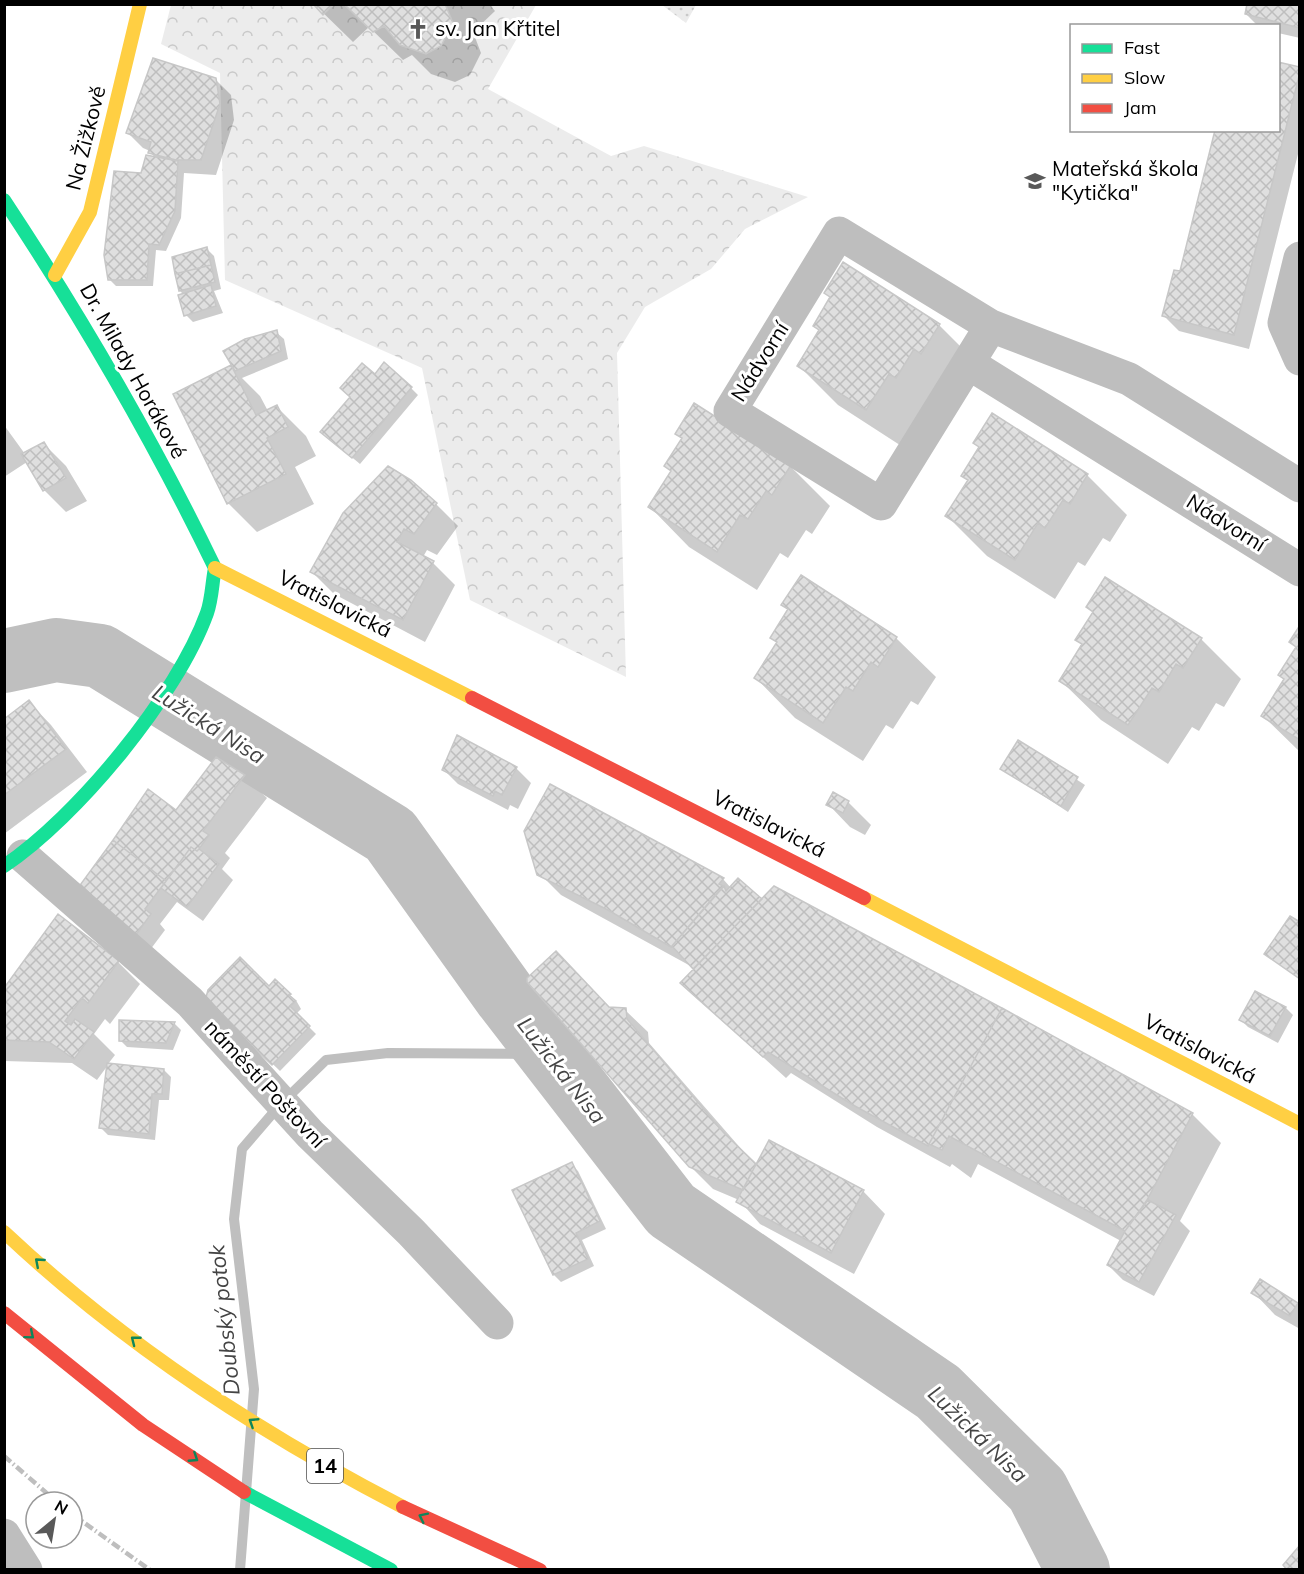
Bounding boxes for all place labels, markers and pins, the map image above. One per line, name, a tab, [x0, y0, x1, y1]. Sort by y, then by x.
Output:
place label: sv. Jan Křtitel	[435, 15, 560, 41]
church icon: sv. Jan Křtitel	[406, 17, 430, 41]
place label: Mateřská škola "Kytička"	[1052, 155, 1199, 205]
school or university icon: Mateřská škola "Kytička"	[1023, 169, 1047, 193]

